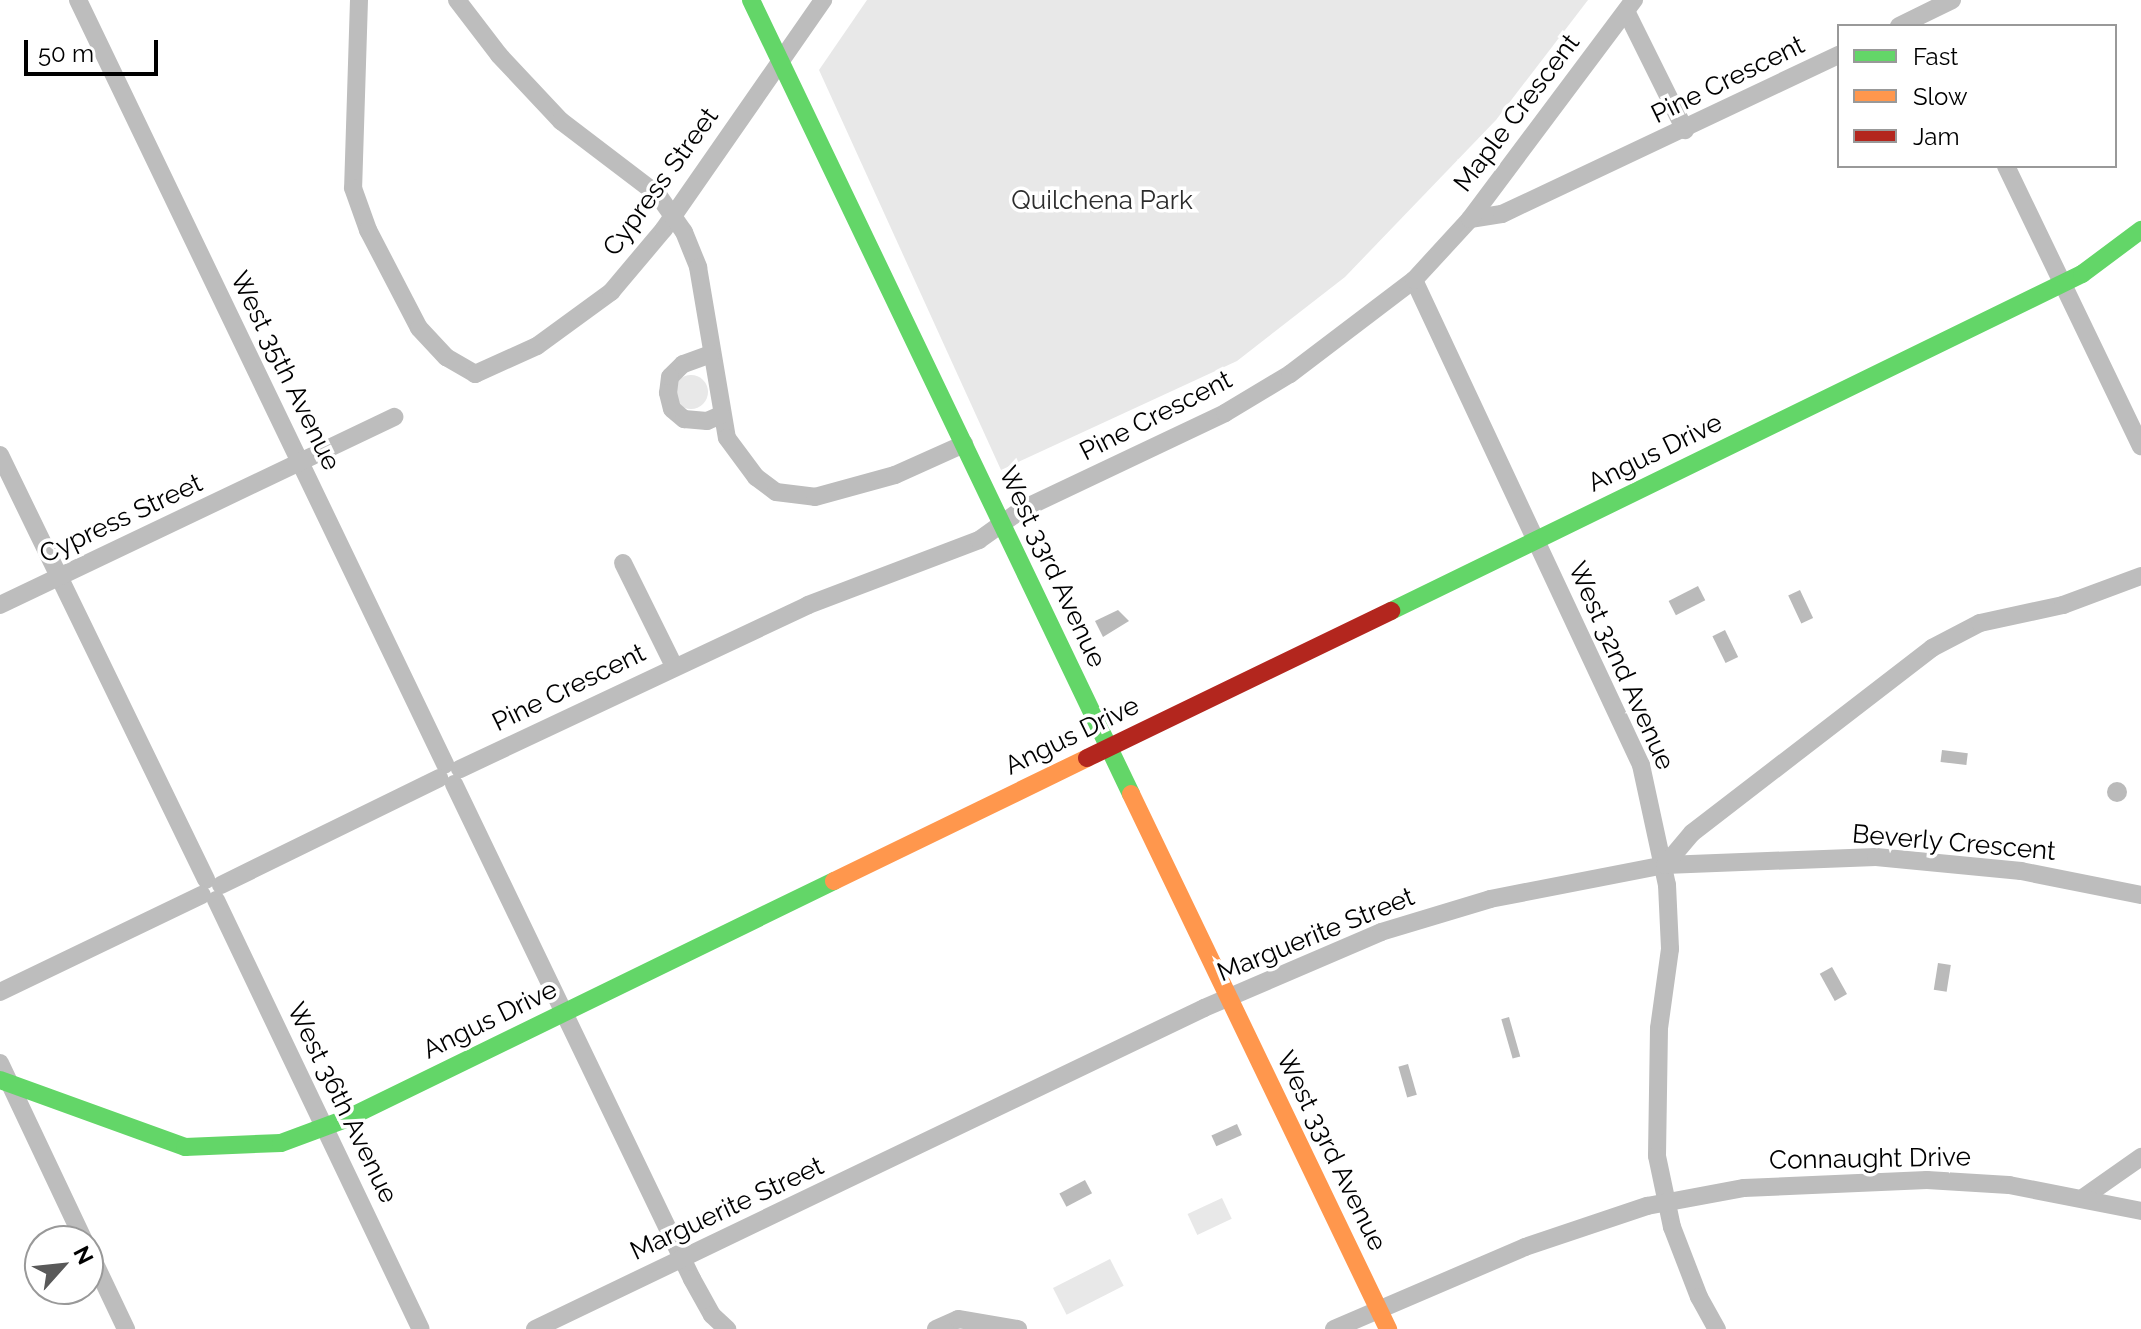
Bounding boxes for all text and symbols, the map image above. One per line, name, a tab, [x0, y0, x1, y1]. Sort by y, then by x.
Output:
scale bar	[28, 24, 162, 74]
legend	[1837, 24, 2117, 168]
street label: Maple Crescent	[1448, 28, 1586, 198]
street label: Pine Crescent	[1646, 30, 1810, 130]
text: 50 m	[38, 39, 94, 68]
text: Fast	[1913, 42, 1958, 71]
text: Slow	[1913, 82, 1967, 111]
street label: Cypress Street	[597, 102, 725, 262]
text: Jam	[1913, 122, 1959, 151]
park label: Quilchena Park	[1011, 185, 1193, 217]
street label: West 35th Avenue	[223, 266, 347, 476]
street label: Pine Crescent	[1075, 364, 1237, 468]
street label: Angus Drive	[1583, 407, 1727, 499]
street label: West 33rd Avenue	[992, 461, 1112, 673]
street label: Cypress Street	[35, 468, 207, 570]
street label: West 32nd Avenue	[1561, 557, 1681, 775]
street label: Pine Crescent	[487, 638, 651, 738]
street label: Angus Drive	[1000, 690, 1144, 782]
street label: Beverly Crescent	[1851, 819, 2057, 867]
street label: Marguerite Street	[1213, 881, 1419, 989]
street label: Angus Drive	[418, 974, 562, 1066]
street label: West 36th Avenue	[280, 997, 404, 1209]
street label: West 33rd Avenue	[1269, 1046, 1393, 1256]
street label: Connaught Drive	[1769, 1142, 1971, 1176]
street label: Marguerite Street	[625, 1151, 829, 1267]
north arrow	[24, 1225, 104, 1305]
text: N	[68, 1242, 99, 1268]

